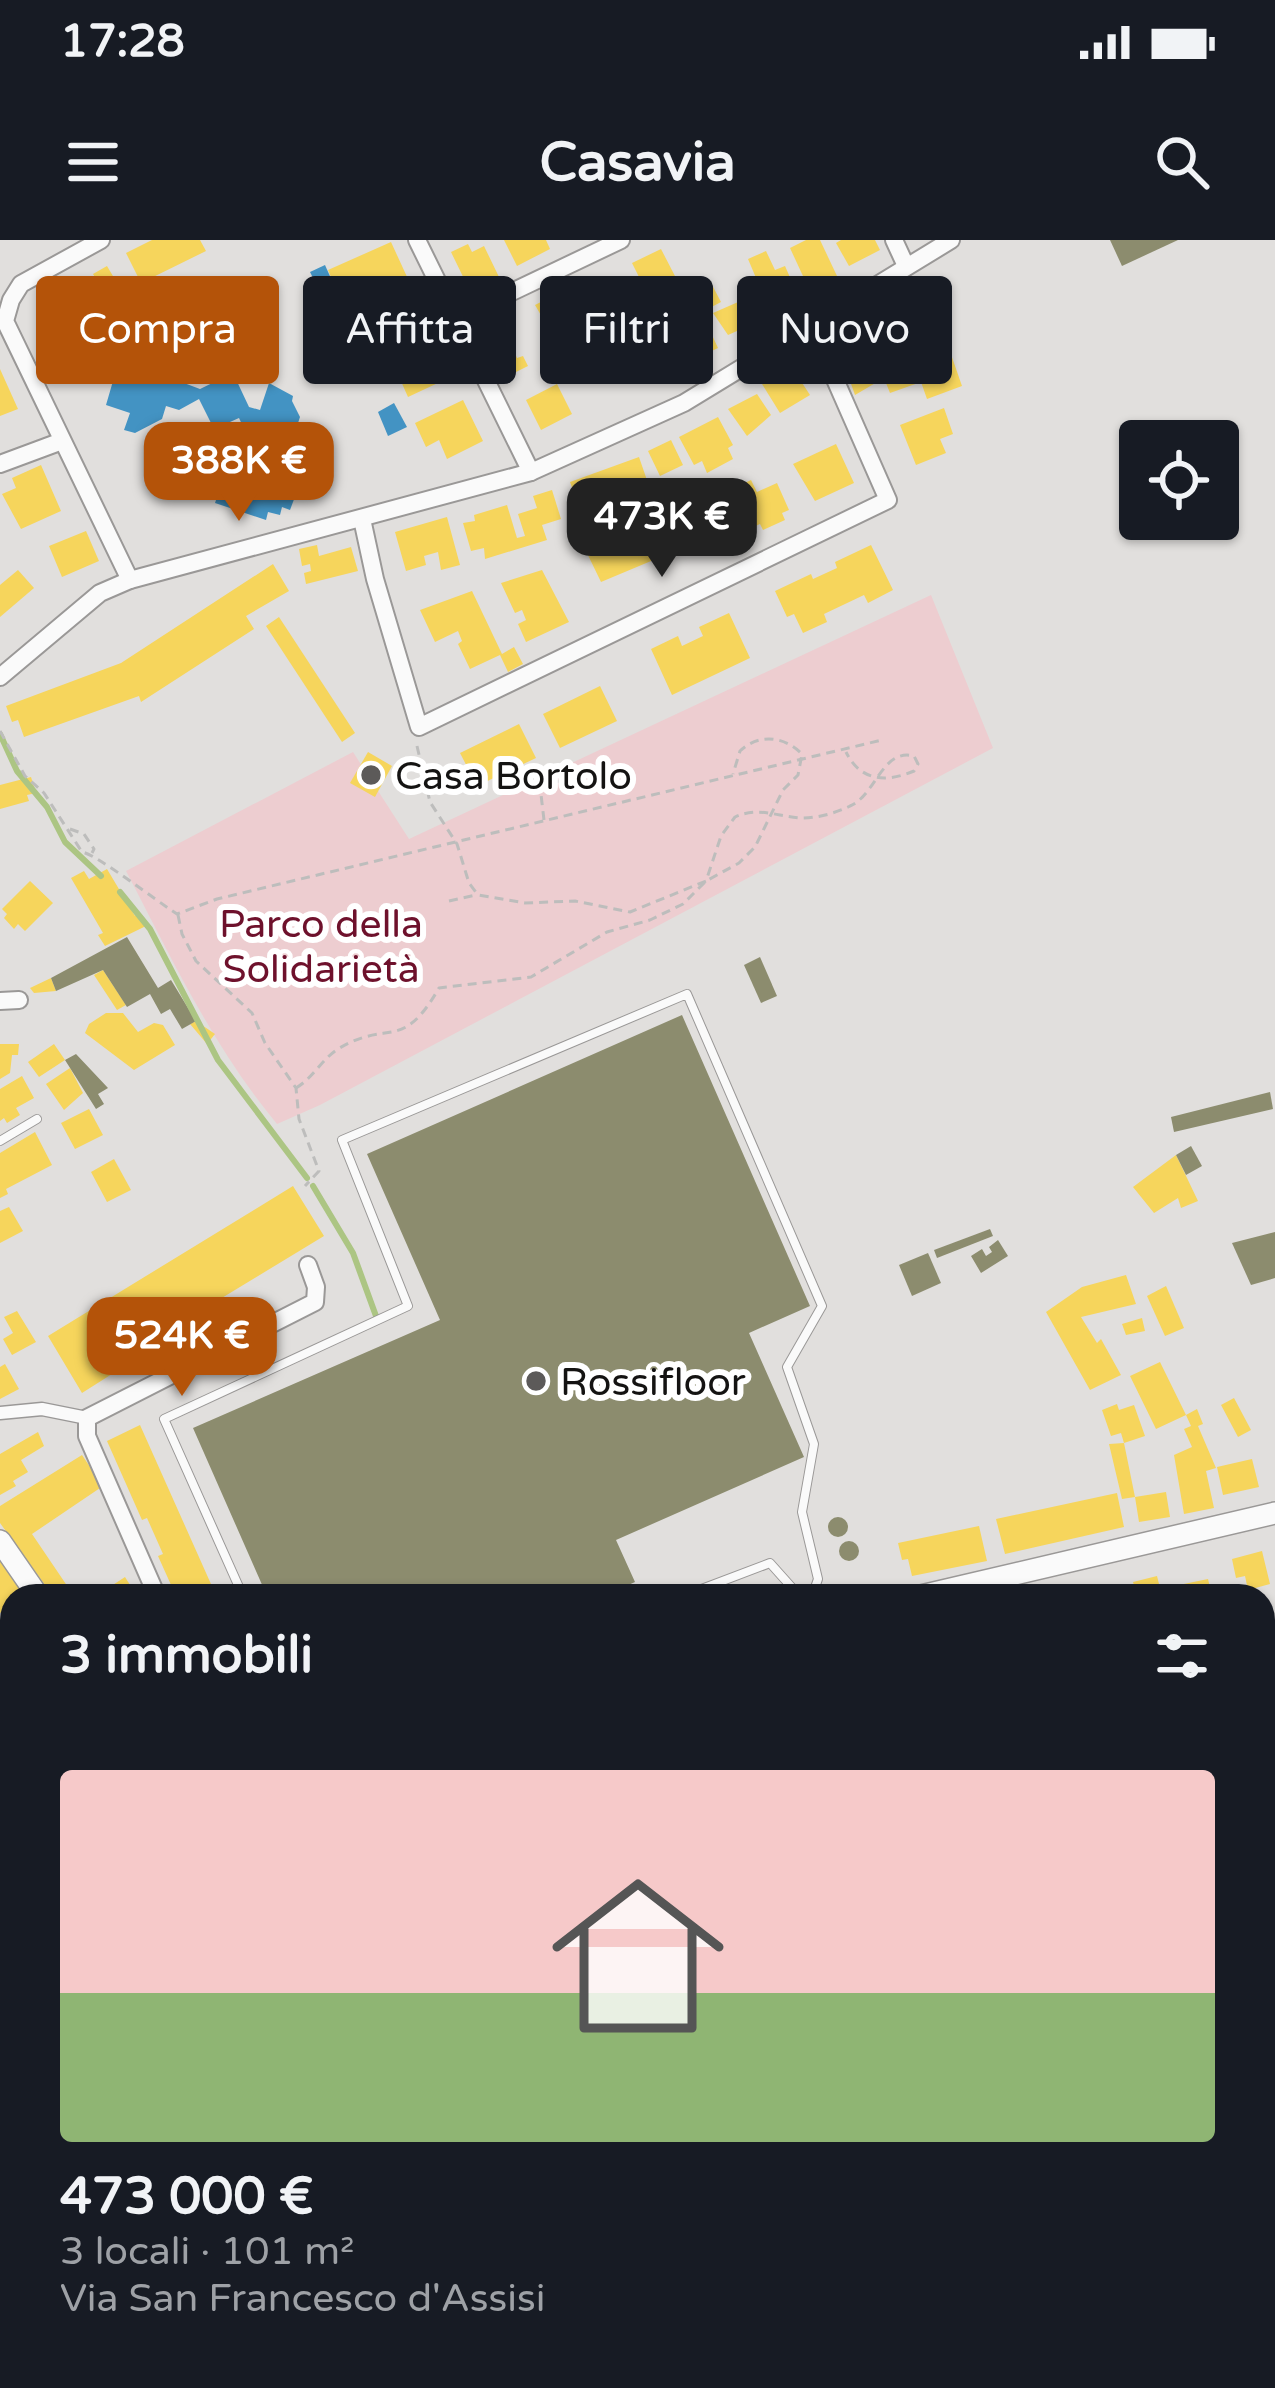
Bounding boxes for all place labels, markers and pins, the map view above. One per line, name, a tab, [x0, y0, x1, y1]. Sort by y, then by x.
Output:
pin: 388K €	[141, 422, 337, 524]
pin: 473K €	[564, 478, 760, 580]
place label: Casa Bortolo	[395, 753, 632, 800]
marker: Casa Bortolo	[358, 762, 384, 788]
pin: 524K €	[84, 1297, 280, 1399]
place label: Rossifloor	[560, 1359, 746, 1406]
marker: Rossifloor	[523, 1368, 549, 1394]

